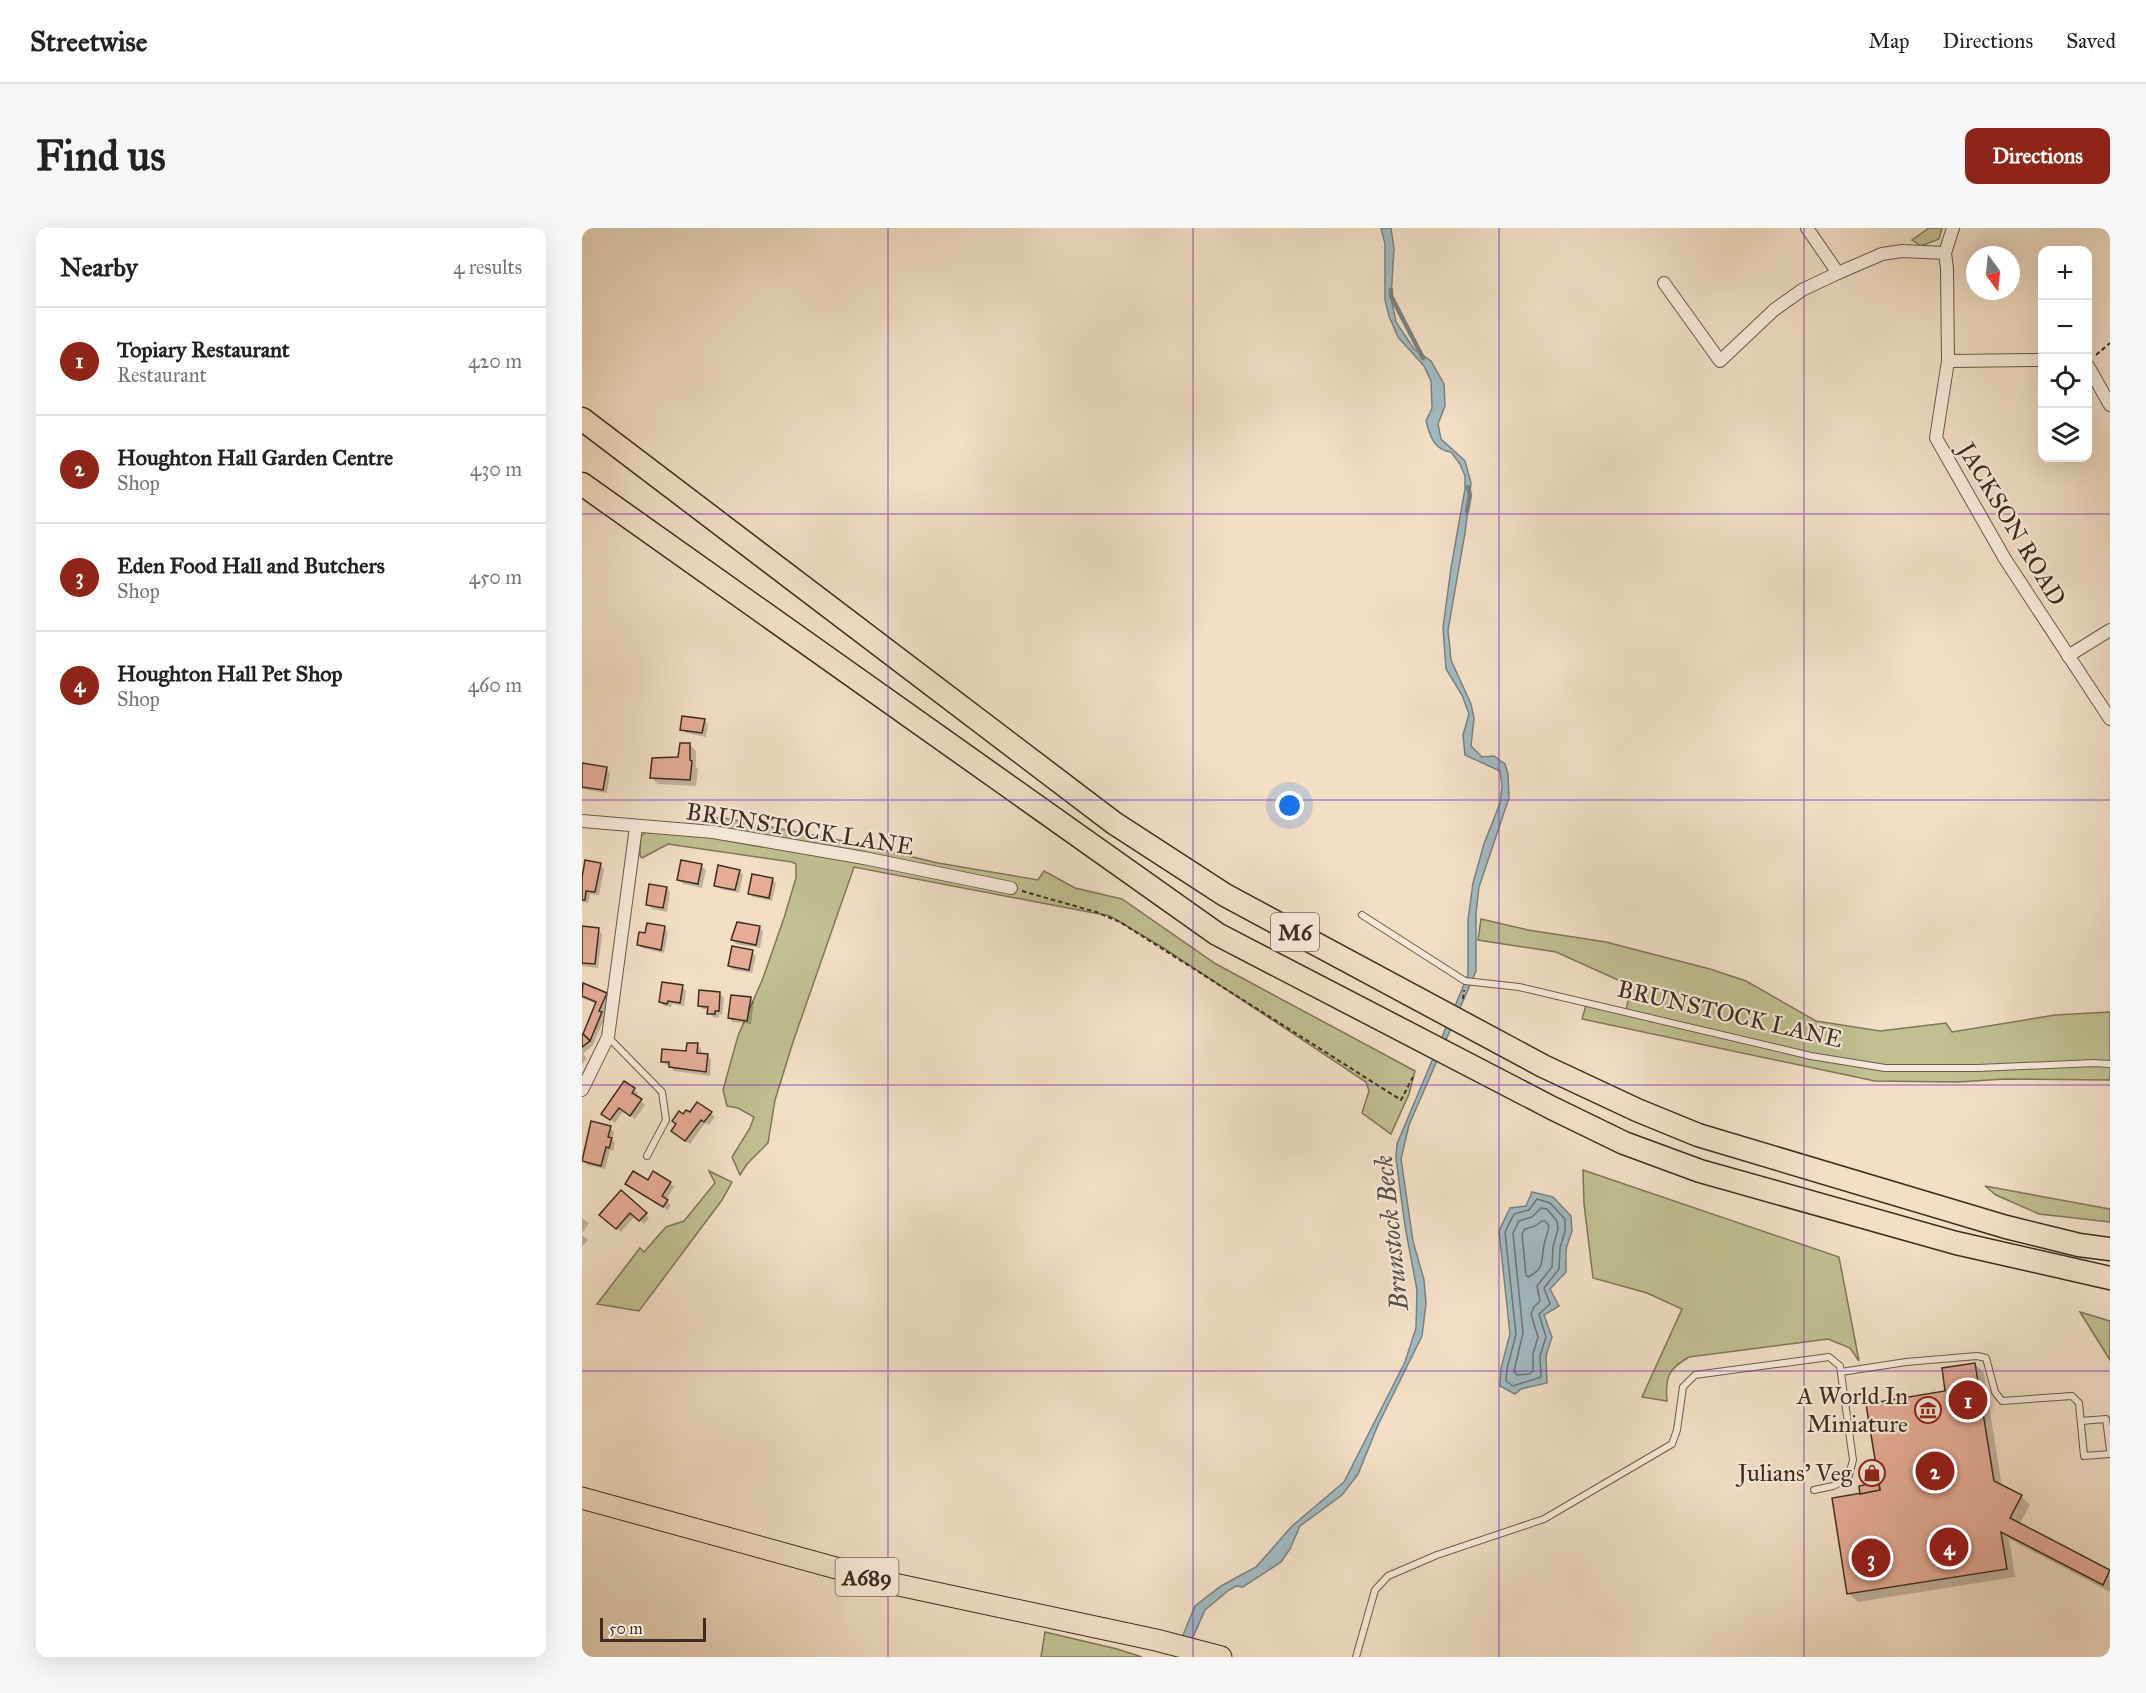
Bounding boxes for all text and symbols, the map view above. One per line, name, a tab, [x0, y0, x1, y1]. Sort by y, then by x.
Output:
text: Streetwise	[30, 24, 147, 59]
text: Map	[1869, 28, 1910, 54]
text: Directions	[1943, 28, 2033, 54]
text: Saved	[2066, 28, 2116, 54]
button: Directions	[1965, 128, 2110, 184]
text: Find us	[36, 130, 166, 182]
north arrow	[1966, 246, 2020, 300]
map controls	[2038, 246, 2092, 462]
button: +	[2038, 246, 2092, 300]
text: Nearby	[60, 251, 138, 283]
text: 4 results	[453, 255, 522, 279]
button: −	[2038, 300, 2092, 354]
text: Topiary Restaurant	[117, 336, 290, 363]
text: 1	[76, 349, 83, 373]
text: 420 m	[468, 349, 522, 373]
button: locate	[2038, 354, 2092, 408]
text: Restaurant	[117, 363, 207, 387]
button: layers	[2038, 408, 2092, 462]
street label: JACKSON ROAD	[1950, 434, 2073, 611]
text: Houghton Hall Garden Centre	[117, 444, 393, 471]
text: 2	[75, 457, 84, 481]
text: 430 m	[470, 457, 522, 481]
text: Shop	[117, 471, 160, 495]
text: Eden Food Hall and Butchers	[117, 552, 385, 579]
text: 3	[76, 565, 84, 589]
text: 450 m	[469, 565, 522, 589]
text: Shop	[117, 579, 160, 603]
text: Houghton Hall Pet Shop	[117, 660, 343, 687]
text: 4	[74, 673, 85, 697]
text: 460 m	[468, 673, 522, 697]
text: Shop	[117, 687, 160, 711]
your location	[1275, 791, 1304, 820]
street label: BRUNSTOCK LANE	[684, 796, 916, 862]
road number: M6	[1271, 913, 1319, 951]
street label: BRUNSTOCK LANE	[1614, 973, 1846, 1055]
water label: Brunstock Beck	[1367, 1153, 1415, 1313]
pin: 1	[1948, 1378, 1988, 1422]
place label: A World In Miniature	[1796, 1381, 1908, 1439]
museum icon: A World In Miniature	[1913, 1395, 1943, 1425]
pin: 2	[1916, 1448, 1954, 1494]
place label: Julians' Veg	[1735, 1458, 1853, 1488]
shop icon: Julians' Veg	[1857, 1458, 1887, 1488]
pin: 4	[1930, 1524, 1968, 1570]
pin: 3	[1852, 1536, 1890, 1580]
road number: A689	[836, 1558, 898, 1596]
scale bar	[600, 1615, 706, 1642]
text: 50 m	[609, 1619, 643, 1638]

